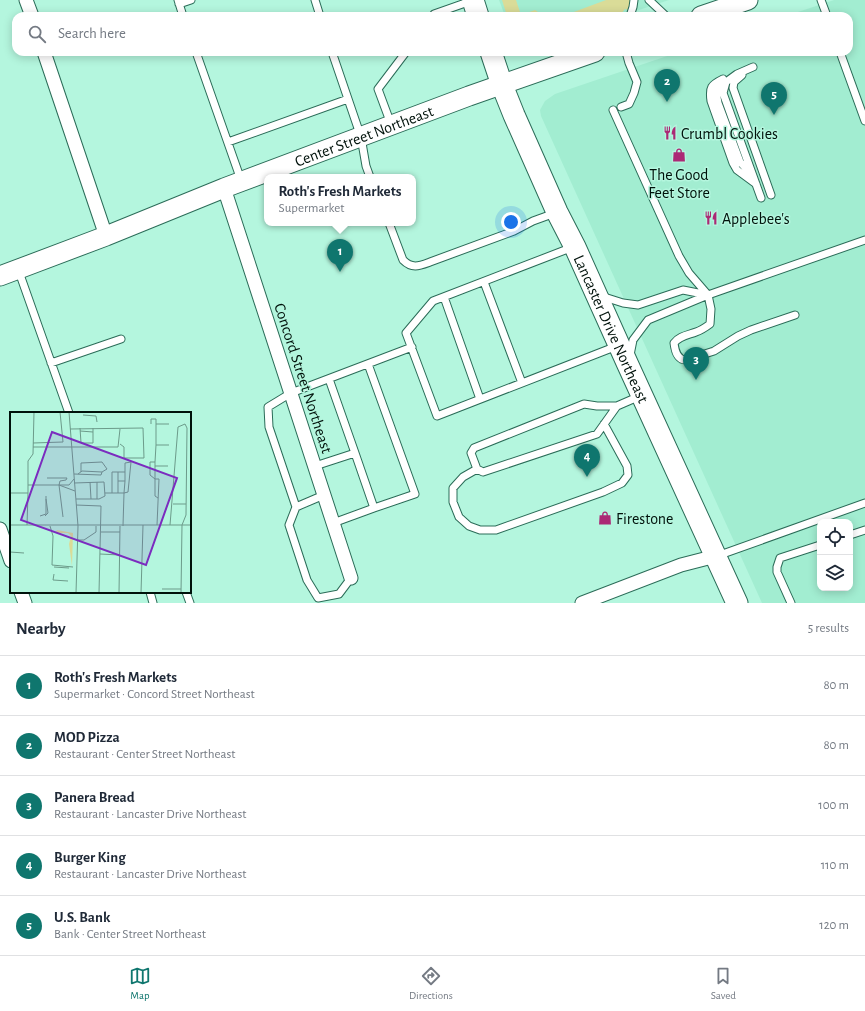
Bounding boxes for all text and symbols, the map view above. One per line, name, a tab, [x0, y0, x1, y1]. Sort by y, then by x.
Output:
search box	[12, 12, 853, 56]
icon: search	[26, 23, 48, 45]
text: Search here	[58, 26, 126, 41]
pin: 2	[654, 69, 680, 102]
pin: 5	[761, 82, 787, 115]
street label: Center Street Northeast	[293, 103, 436, 170]
restaurant icon: Crumbl Cookies	[662, 125, 678, 141]
place label: Crumbl Cookies	[681, 126, 778, 142]
shop icon: The Good Feet Store	[671, 147, 687, 163]
place label: The Good Feet Store	[648, 167, 710, 201]
popup	[264, 174, 416, 226]
text: Roth's Fresh Markets	[279, 184, 401, 199]
text: Supermarket	[279, 202, 344, 215]
restaurant icon: Applebee's	[703, 210, 719, 226]
place label: Applebee's	[722, 211, 790, 227]
your location	[501, 212, 521, 232]
pin: 1	[327, 239, 353, 272]
street label: Lancaster Drive Northeast	[571, 253, 651, 405]
street label: Concord Street Northeast	[271, 301, 335, 455]
pin: 3	[683, 347, 709, 380]
inset map	[10, 412, 191, 593]
pin: 4	[574, 444, 600, 477]
shop icon: Firestone	[597, 510, 613, 526]
place label: Firestone	[616, 511, 673, 527]
map controls	[817, 519, 853, 591]
button: locate	[817, 519, 853, 555]
button: layers	[817, 555, 853, 591]
text: Nearby	[16, 620, 66, 637]
text: 5 results	[808, 622, 849, 635]
text: Roth's Fresh Markets	[54, 670, 177, 685]
text: 1	[27, 679, 31, 692]
text: 80 m	[823, 679, 849, 692]
text: Supermarket · Concord Street Northeast	[54, 688, 255, 701]
text: MOD Pizza	[54, 730, 120, 745]
text: 2	[26, 739, 32, 752]
text: 80 m	[823, 739, 849, 752]
text: Restaurant · Center Street Northeast	[54, 748, 235, 761]
text: Panera Bread	[54, 790, 135, 805]
text: 3	[26, 799, 32, 812]
text: 100 m	[818, 799, 849, 812]
text: Restaurant · Lancaster Drive Northeast	[54, 808, 246, 821]
text: Burger King	[54, 850, 126, 865]
text: 4	[26, 859, 32, 872]
text: 110 m	[821, 859, 849, 872]
text: Restaurant · Lancaster Drive Northeast	[54, 868, 246, 881]
text: U.S. Bank	[54, 910, 110, 925]
text: 5	[26, 919, 32, 932]
text: 120 m	[819, 919, 849, 932]
text: Bank · Center Street Northeast	[54, 928, 206, 941]
tab: Map	[129, 965, 151, 1002]
tab: Directions	[409, 965, 453, 1002]
tab: Saved	[711, 965, 736, 1002]

